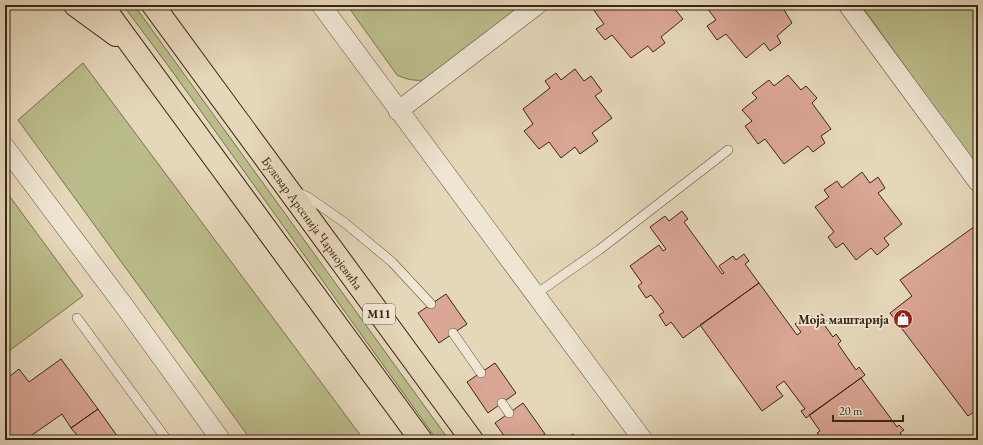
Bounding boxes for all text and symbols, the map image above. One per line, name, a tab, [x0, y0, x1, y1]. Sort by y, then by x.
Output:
street label: Булевар Арсенија Чарнојевића	[258, 153, 367, 294]
road number: M11	[363, 304, 395, 324]
shop icon: Моја маштарија	[892, 308, 914, 330]
place label: Моја маштарија	[798, 311, 889, 328]
scale bar	[833, 397, 903, 423]
text: 20 m	[839, 403, 863, 419]

